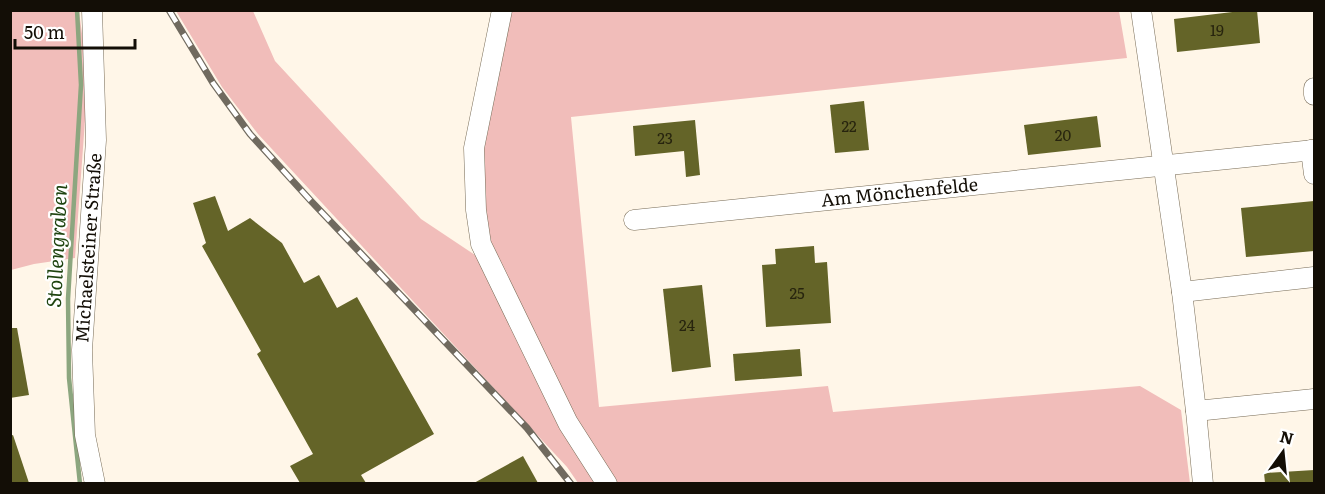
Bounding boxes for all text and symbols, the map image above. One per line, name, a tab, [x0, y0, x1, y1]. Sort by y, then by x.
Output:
scale bar	[15, 12, 135, 50]
text: 50 m	[24, 18, 65, 45]
house number: 19	[1210, 18, 1224, 41]
house number: 22	[841, 114, 857, 137]
house number: 20	[1055, 123, 1071, 146]
house number: 23	[657, 126, 673, 149]
street label: Michaelsteiner Straße	[67, 152, 108, 344]
street label: Am Mönchenfelde	[820, 170, 979, 213]
water label: Stollengraben	[37, 183, 73, 308]
house number: 25	[789, 281, 805, 304]
house number: 24	[679, 313, 695, 336]
north arrow	[1253, 422, 1313, 482]
text: N	[1278, 423, 1297, 450]

